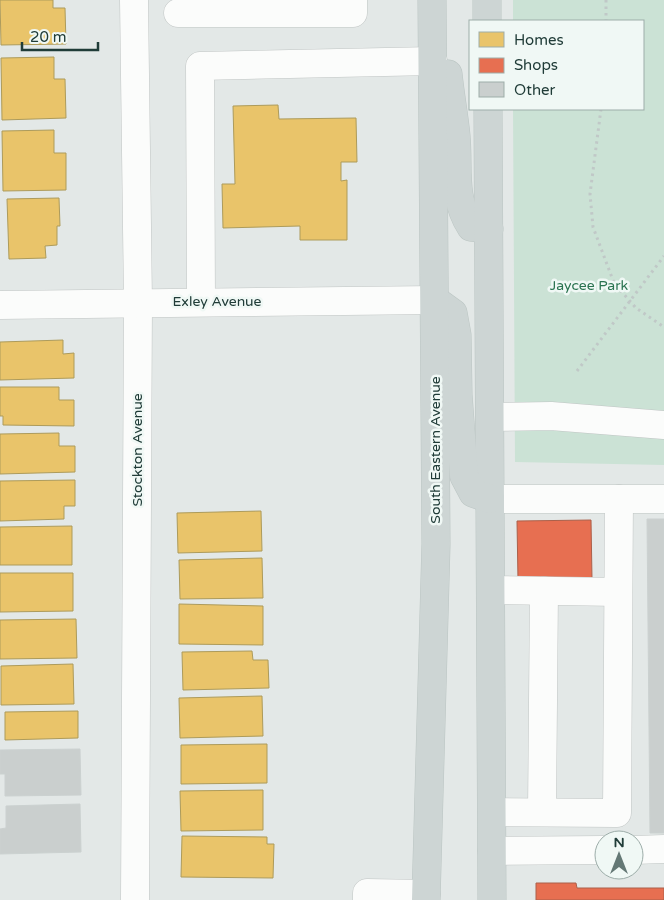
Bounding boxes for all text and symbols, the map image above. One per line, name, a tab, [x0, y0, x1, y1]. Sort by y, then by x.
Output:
scale bar	[22, 20, 99, 52]
legend	[469, 20, 644, 110]
text: 20 m	[30, 28, 67, 46]
text: Homes	[514, 31, 564, 49]
text: Shops	[514, 56, 558, 74]
text: Other	[514, 81, 556, 99]
park label: Jaycee Park	[550, 277, 629, 294]
street label: Exley Avenue	[172, 293, 262, 310]
street label: South Eastern Avenue	[427, 376, 444, 524]
street label: Stockton Avenue	[129, 393, 146, 507]
north arrow	[594, 830, 644, 880]
text: N	[613, 834, 625, 851]

